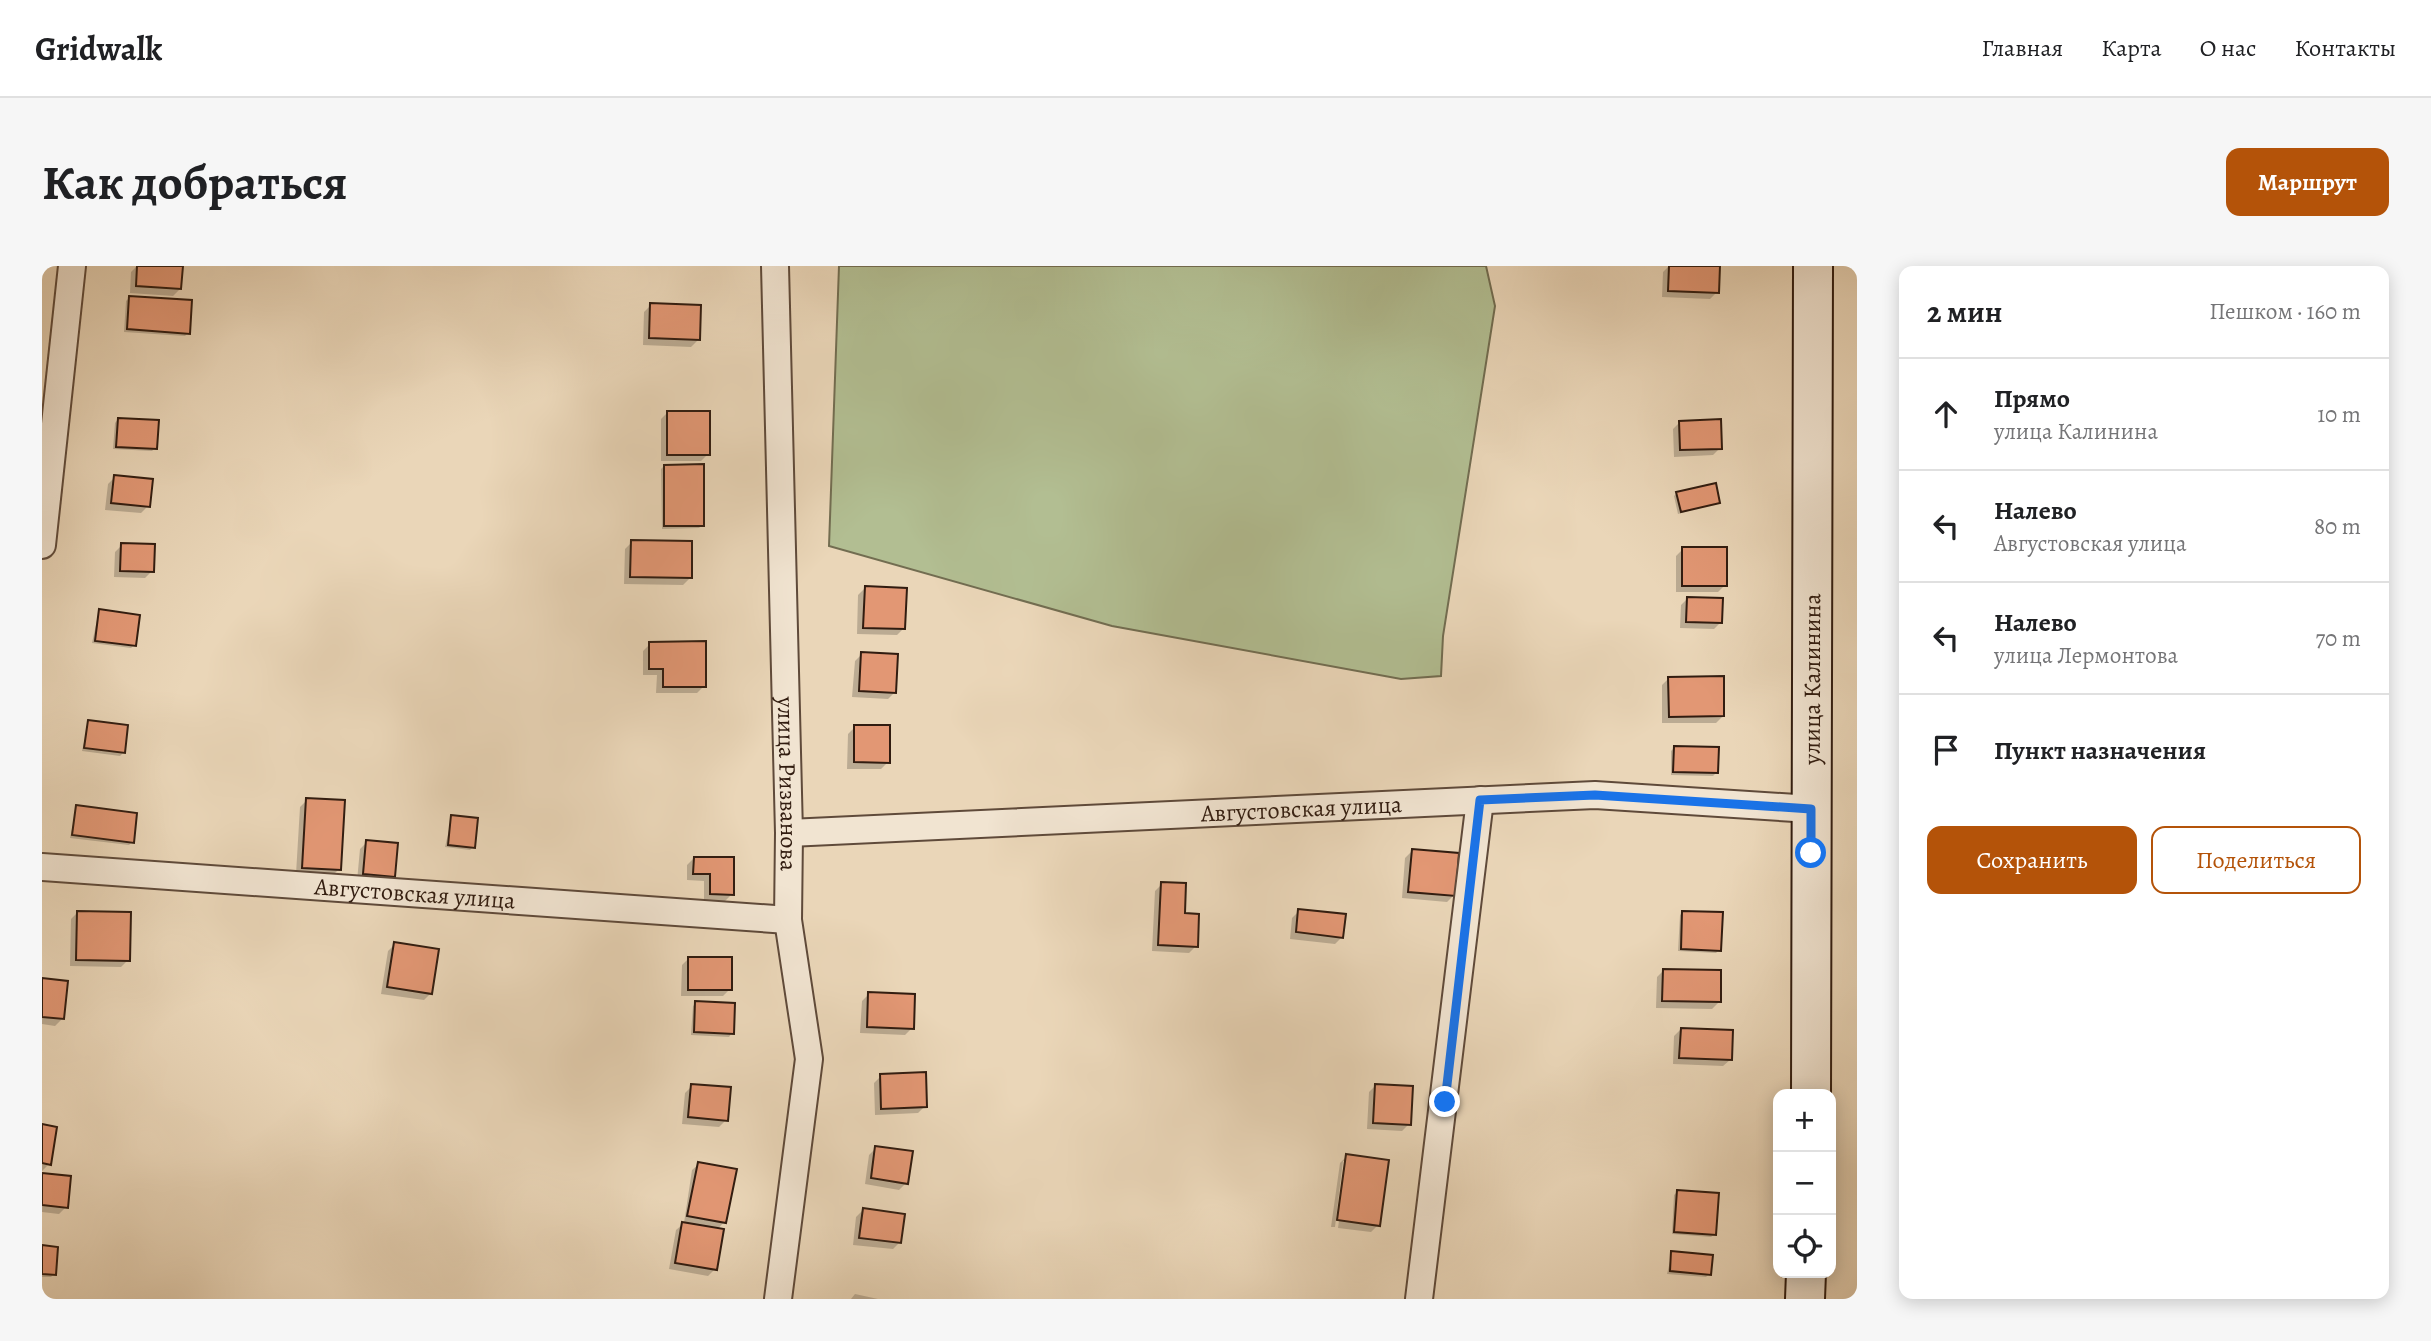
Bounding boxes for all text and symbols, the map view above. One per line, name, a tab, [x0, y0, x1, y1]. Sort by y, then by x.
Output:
text: Gridwalk	[35, 26, 162, 71]
text: Главная	[1982, 32, 2063, 64]
text: Карта	[2101, 32, 2162, 64]
text: О нас	[2200, 32, 2256, 64]
text: Контакты	[2294, 32, 2396, 64]
button: Маршрут	[2226, 148, 2389, 216]
text: Как добраться	[42, 149, 348, 216]
text: 2 мин	[1927, 292, 2002, 332]
text: Пешком · 160 m	[2209, 296, 2361, 327]
text: Прямо	[1994, 381, 2070, 416]
icon: ahead	[1927, 395, 1965, 433]
text: 10 m	[2317, 399, 2361, 430]
text: улица Калинина	[1994, 416, 2158, 447]
text: Налево	[1994, 493, 2077, 528]
icon: left	[1927, 507, 1965, 545]
text: 80 m	[2314, 511, 2361, 542]
text: Августовская улица	[1994, 528, 2187, 559]
street label: улица Калинина	[1796, 593, 1828, 766]
text: Налево	[1994, 605, 2077, 640]
icon: left	[1927, 619, 1965, 657]
text: 70 m	[2315, 623, 2361, 654]
text: улица Лермонтова	[1994, 640, 2178, 671]
street label: улица Ризванова	[770, 695, 805, 871]
icon: arrive	[1927, 731, 1965, 769]
text: Пункт назначения	[1994, 733, 2206, 768]
street label: Августовская улица	[1199, 788, 1403, 830]
button: Сохранить	[1927, 826, 2137, 894]
button: Поделиться	[2151, 826, 2361, 894]
route start	[1795, 837, 1826, 868]
street label: Августовская улица	[313, 870, 517, 917]
route end	[1429, 1086, 1460, 1117]
map controls	[1773, 1089, 1836, 1278]
button: +	[1773, 1089, 1836, 1152]
button: −	[1773, 1152, 1836, 1215]
button: locate	[1773, 1215, 1836, 1278]

